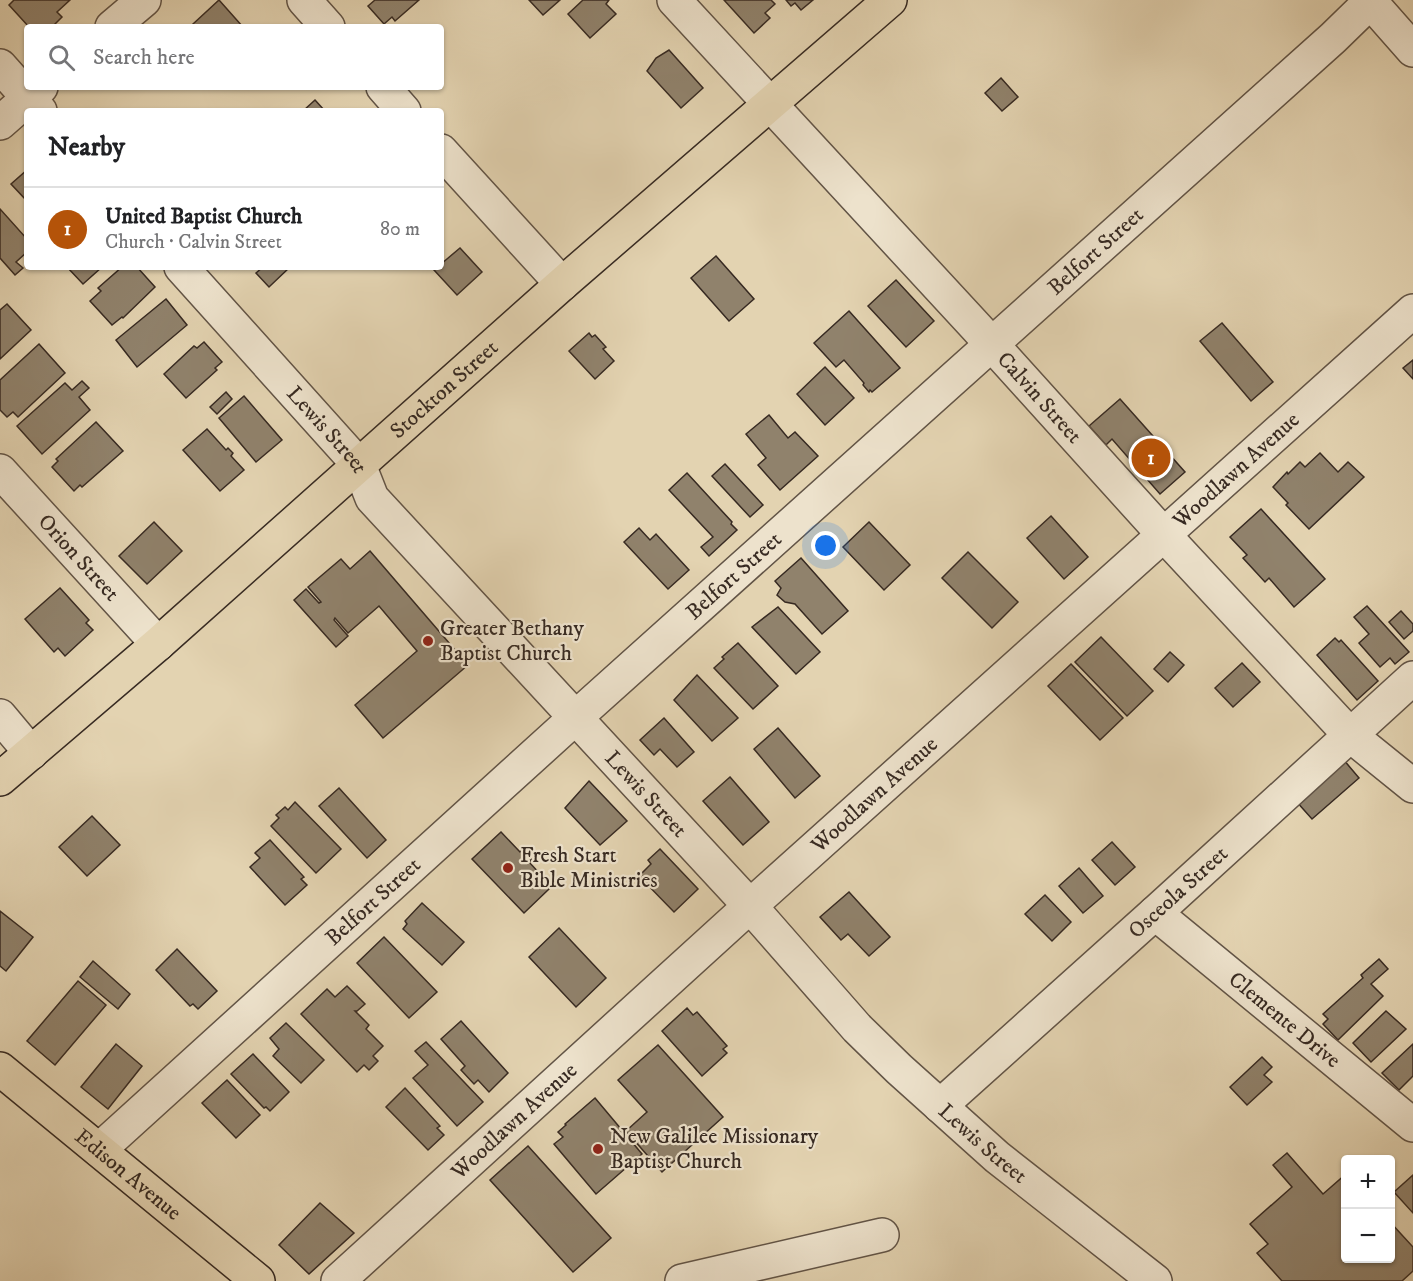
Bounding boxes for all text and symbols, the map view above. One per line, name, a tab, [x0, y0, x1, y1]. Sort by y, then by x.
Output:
search box	[24, 24, 444, 90]
icon: search	[45, 41, 78, 74]
text: Search here	[93, 44, 195, 71]
text: Nearby	[48, 131, 125, 164]
street label: Belfort Street	[1042, 201, 1149, 301]
text: United Baptist Church	[105, 203, 302, 230]
text: 1	[64, 217, 71, 242]
text: 80 m	[380, 217, 420, 242]
text: Church · Calvin Street	[105, 230, 282, 255]
street label: Stockton Street	[384, 334, 504, 444]
street label: Calvin Street	[991, 346, 1088, 449]
street label: Lewis Street	[281, 380, 374, 477]
street label: Woodlawn Avenue	[1166, 406, 1305, 534]
pin: 1	[1132, 436, 1170, 480]
street label: Orion Street	[32, 508, 125, 607]
street label: Belfort Street	[680, 526, 787, 625]
your location	[811, 531, 840, 560]
place label: Greater Bethany Baptist Church	[440, 615, 584, 667]
marker: Greater Bethany Baptist Church	[421, 634, 435, 648]
street label: Woodlawn Avenue	[805, 731, 943, 859]
street label: Lewis Street	[599, 745, 693, 843]
street label: Osceola Street	[1123, 840, 1233, 944]
place label: Fresh Start Bible Ministries	[520, 842, 658, 894]
street label: Belfort Street	[320, 851, 426, 951]
marker: Fresh Start Bible Ministries	[501, 861, 515, 875]
street label: Clemente Drive	[1223, 966, 1346, 1074]
street label: Woodlawn Avenue	[445, 1057, 583, 1186]
street label: Lewis Street	[933, 1098, 1033, 1189]
street label: Edison Avenue	[69, 1123, 187, 1226]
place label: New Galilee Missionary Baptist Church	[610, 1123, 819, 1175]
marker: New Galilee Missionary Baptist Church	[591, 1142, 605, 1156]
map controls	[1341, 1155, 1395, 1263]
button: +	[1341, 1155, 1395, 1209]
button: −	[1341, 1209, 1395, 1263]

